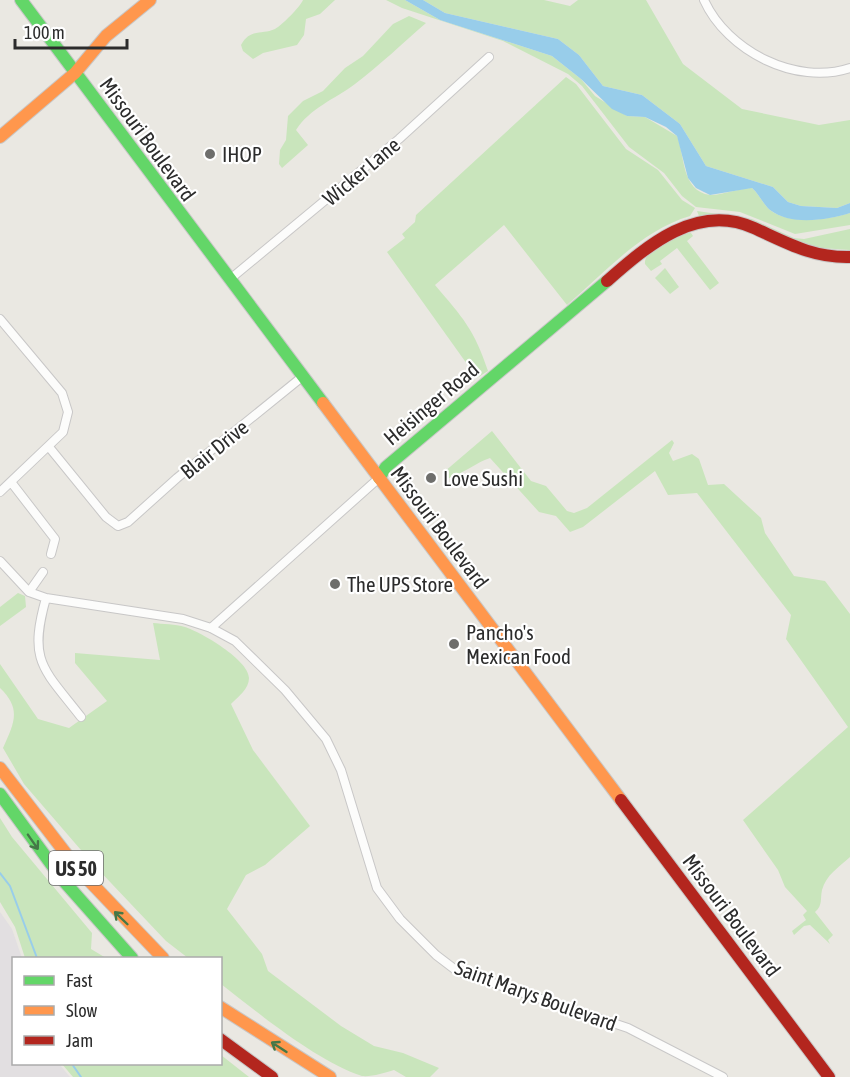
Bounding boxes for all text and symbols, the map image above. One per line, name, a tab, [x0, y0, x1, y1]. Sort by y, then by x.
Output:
scale bar	[15, 12, 128, 50]
text: 100 m	[24, 22, 65, 43]
street label: Missouri Boulevard	[95, 73, 201, 205]
street label: Wicker Lane	[318, 132, 404, 210]
place label: IHOP	[222, 142, 262, 166]
marker: IHOP	[203, 147, 217, 161]
street label: Heisinger Road	[379, 356, 483, 450]
street label: Blair Drive	[175, 415, 253, 483]
street label: Missouri Boulevard	[386, 461, 494, 593]
place label: Love Sushi	[443, 466, 523, 490]
marker: Love Sushi	[424, 471, 438, 485]
place label: The UPS Store	[347, 572, 453, 596]
marker: The UPS Store	[328, 577, 342, 591]
place label: Pancho's Mexican Food	[466, 620, 571, 668]
marker: Pancho's Mexican Food	[447, 637, 461, 651]
one-way arrow	[27, 833, 39, 849]
street label: Missouri Boulevard	[678, 849, 786, 981]
road number: US 50	[49, 851, 103, 885]
one-way arrow	[114, 910, 129, 925]
street label: Saint Marys Boulevard	[452, 955, 620, 1035]
legend	[12, 957, 222, 1065]
text: Fast	[66, 970, 93, 991]
text: Slow	[66, 1000, 97, 1021]
text: Jam	[66, 1030, 93, 1051]
one-way arrow	[271, 1041, 288, 1053]

